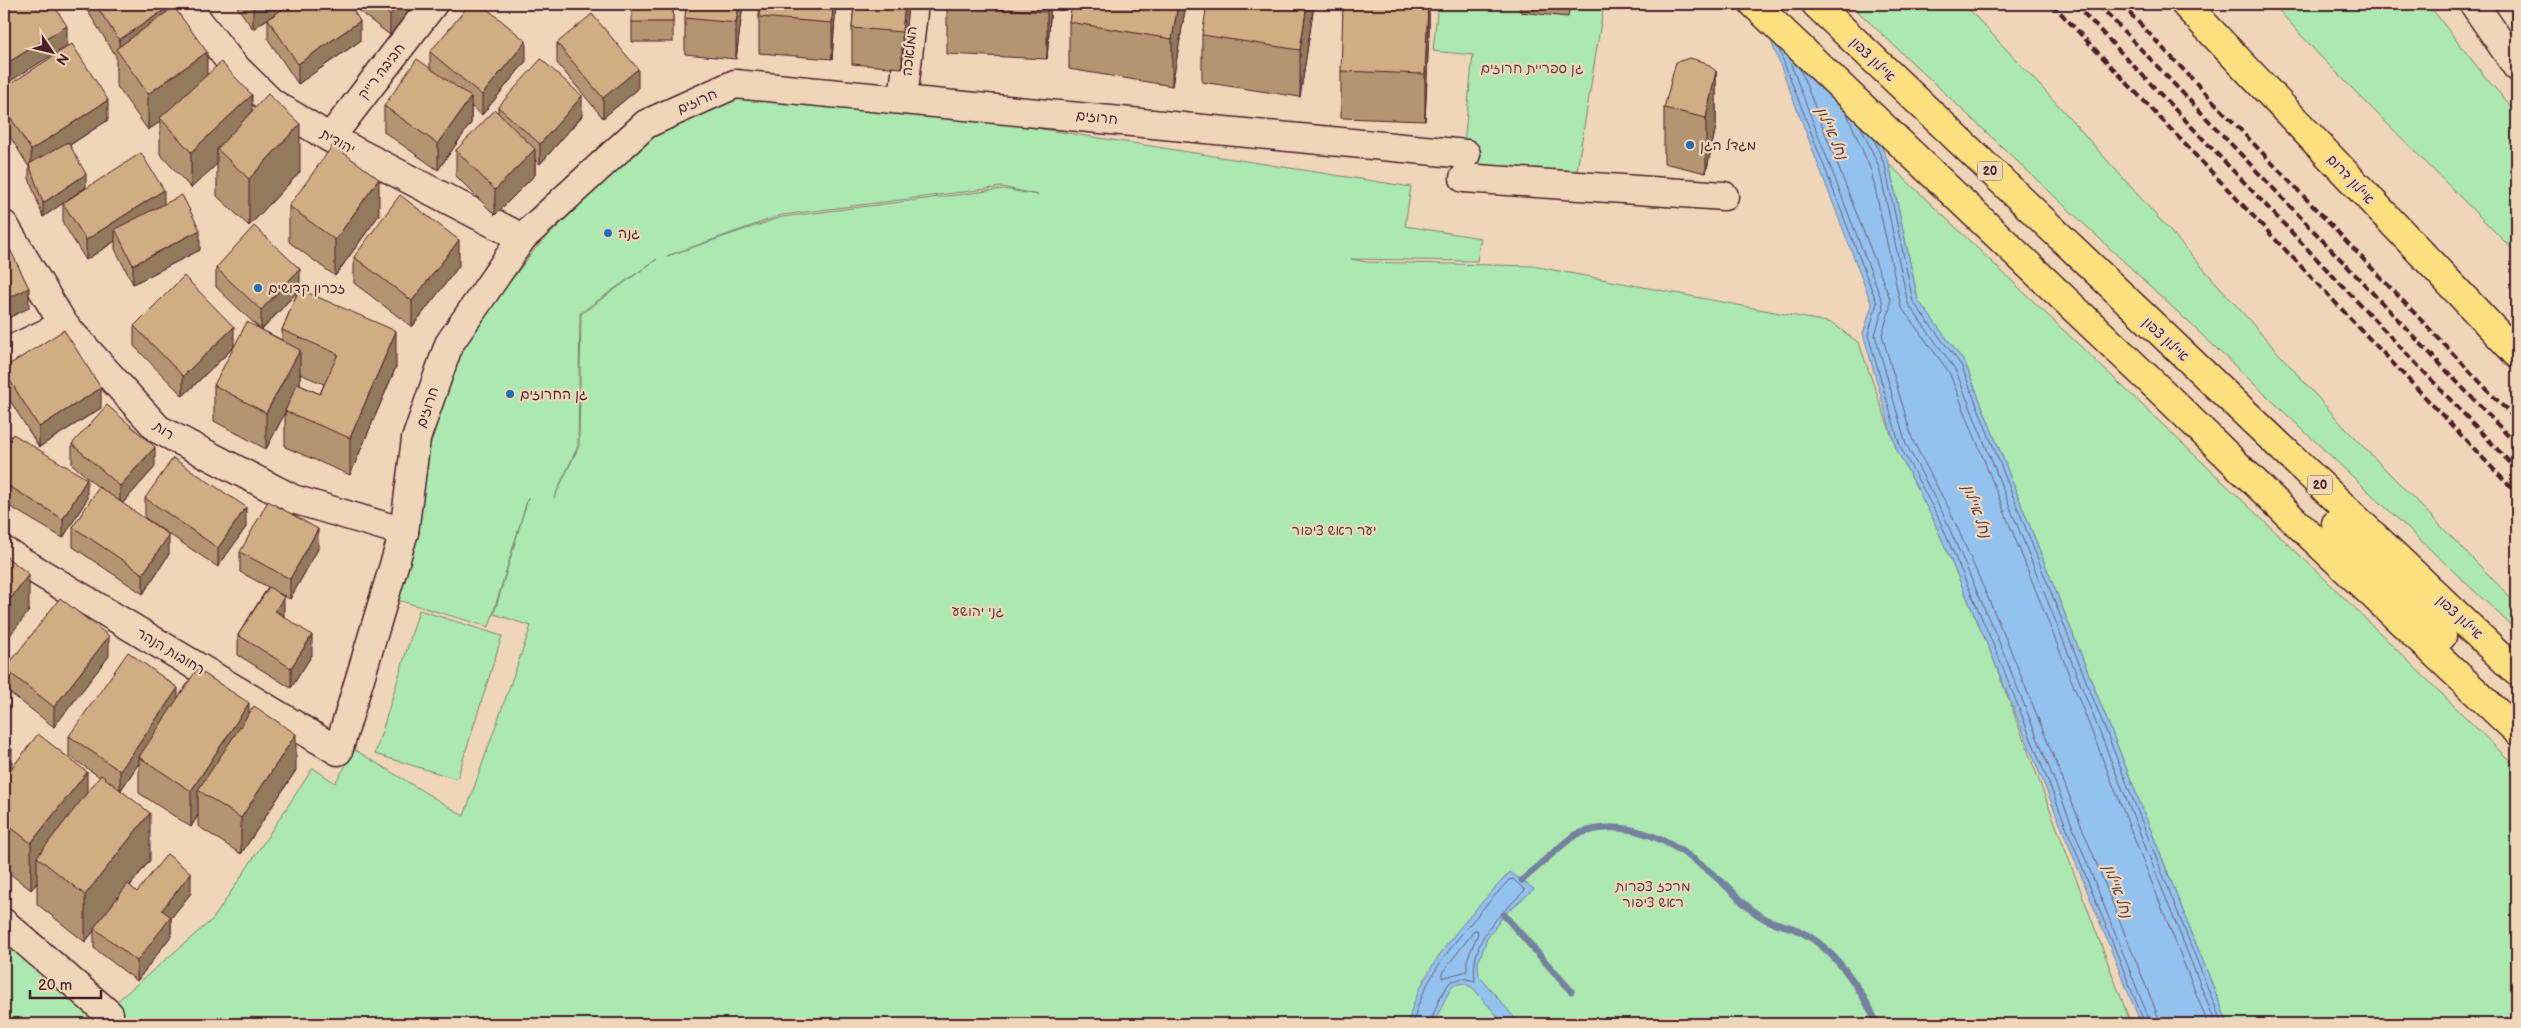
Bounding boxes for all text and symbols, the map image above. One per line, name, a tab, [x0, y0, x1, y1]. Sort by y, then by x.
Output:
street label: המלאכה	[898, 25, 921, 77]
north arrow	[28, 28, 78, 78]
street label: איילון צפון	[1846, 34, 1899, 85]
street label: חביבה רייק	[354, 40, 409, 103]
text: N	[52, 50, 72, 68]
park label: גן ספריית חרוזים	[1480, 60, 1584, 77]
street label: חרוזים	[675, 85, 720, 118]
water label: נחל איילון	[1812, 104, 1852, 164]
street label: חרוזים	[1075, 107, 1119, 128]
street label: יהודית	[317, 125, 358, 158]
place label: מגדל הגן	[1700, 137, 1756, 154]
marker: מגדל הגן	[1684, 139, 1696, 151]
street label: איילון דרום	[2323, 151, 2378, 208]
road number: 20	[1978, 162, 2002, 180]
place label: גנה	[618, 225, 640, 242]
marker: גנה	[602, 227, 614, 239]
place label: זכרון קדושים	[268, 280, 345, 297]
marker: זכרון קדושים	[252, 282, 264, 294]
street label: איילון צפון	[2139, 314, 2192, 365]
street label: חרוזים	[413, 385, 442, 430]
place label: גן החרוזים	[520, 386, 588, 403]
marker: גן החרוזים	[504, 388, 516, 400]
street label: רות	[149, 417, 177, 443]
road number: 20	[2308, 476, 2332, 494]
water label: נחל איילון	[1958, 482, 1996, 542]
park label: יער ראש ציפור	[1292, 522, 1376, 539]
street label: איילון צפון	[2433, 592, 2486, 643]
park label: גני יהושע	[952, 603, 1005, 620]
street label: רחובות הנהר	[133, 624, 208, 678]
water label: נחל איילון	[2099, 862, 2137, 922]
park label: מרכז צפרות ראש ציפור	[1614, 878, 1691, 911]
scale bar	[30, 968, 101, 1000]
text: 20 m	[38, 976, 72, 995]

